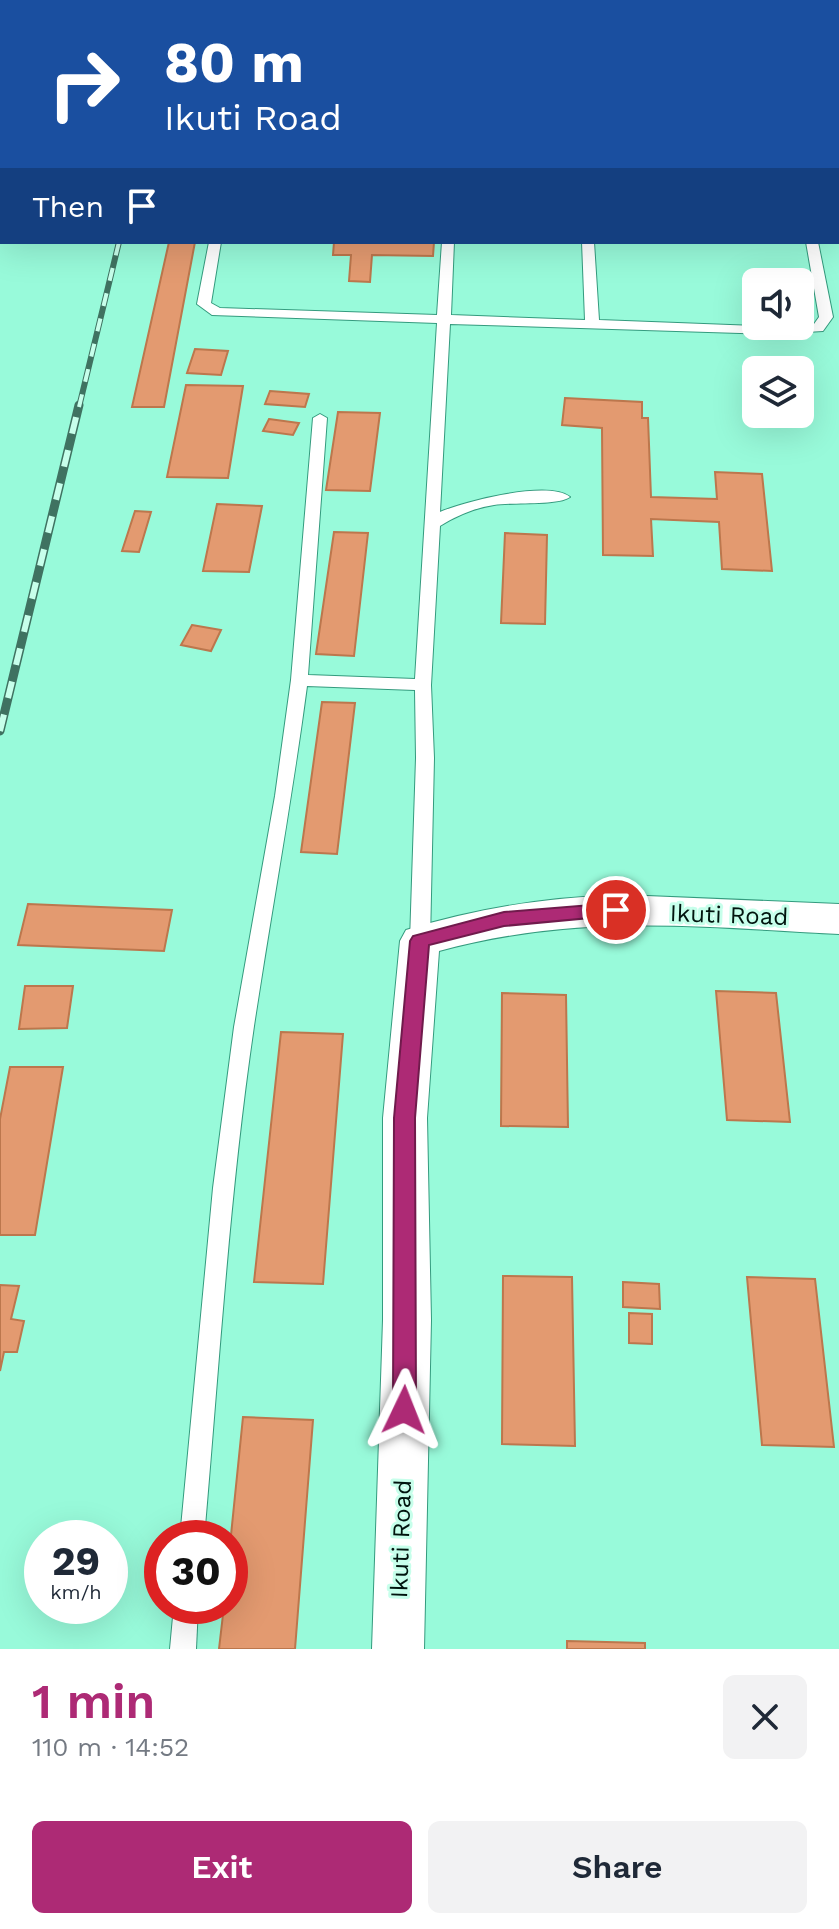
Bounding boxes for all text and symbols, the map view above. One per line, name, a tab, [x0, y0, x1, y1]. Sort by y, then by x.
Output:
text: 80 m	[164, 30, 304, 96]
icon: right	[32, 32, 136, 136]
text: Ikuti Road	[164, 97, 342, 139]
icon: arrive	[120, 184, 164, 228]
text: Then	[32, 189, 104, 224]
map controls	[742, 268, 814, 428]
button: sound	[742, 268, 814, 340]
button: layers	[742, 356, 814, 428]
pin	[582, 876, 650, 944]
icon: arrive	[594, 888, 638, 932]
street label: Ikuti Road	[669, 899, 789, 931]
position arrow	[362, 1368, 446, 1452]
street label: Ikuti Road	[385, 1479, 417, 1599]
speed limit sign: 30	[144, 1520, 248, 1624]
text: 29	[52, 1538, 100, 1585]
text: km/h	[50, 1580, 102, 1604]
text: 1 min	[32, 1673, 155, 1730]
button: close	[723, 1675, 807, 1759]
text: 110 m · 14:52	[32, 1732, 189, 1762]
button: Exit	[32, 1821, 412, 1913]
button: Share	[428, 1821, 807, 1913]

